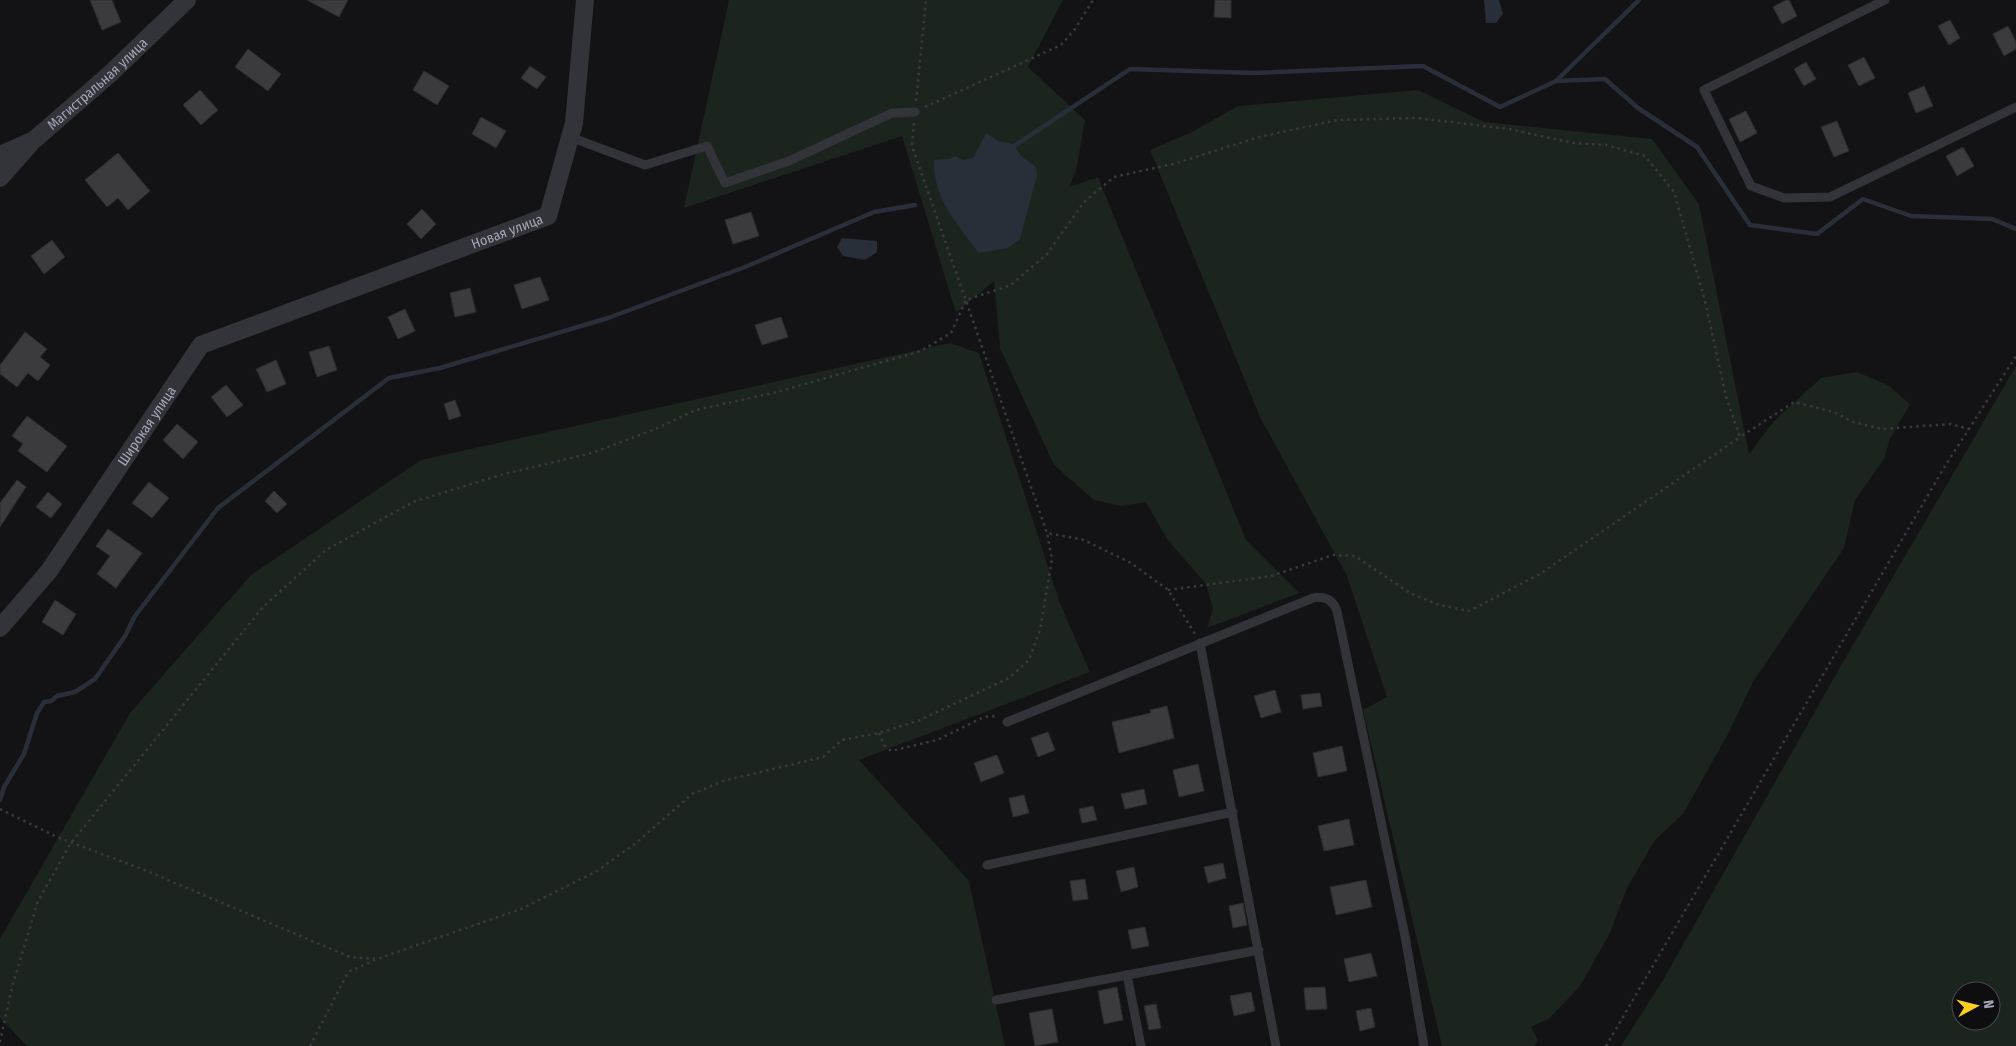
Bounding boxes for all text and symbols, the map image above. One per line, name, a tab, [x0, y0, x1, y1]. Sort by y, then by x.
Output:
street label: Магистральная улица	[44, 34, 151, 133]
street label: Новая улица	[469, 210, 545, 252]
street label: Широкая улица	[114, 383, 180, 469]
north arrow	[1951, 981, 2001, 1031]
text: N	[1979, 999, 1997, 1010]

